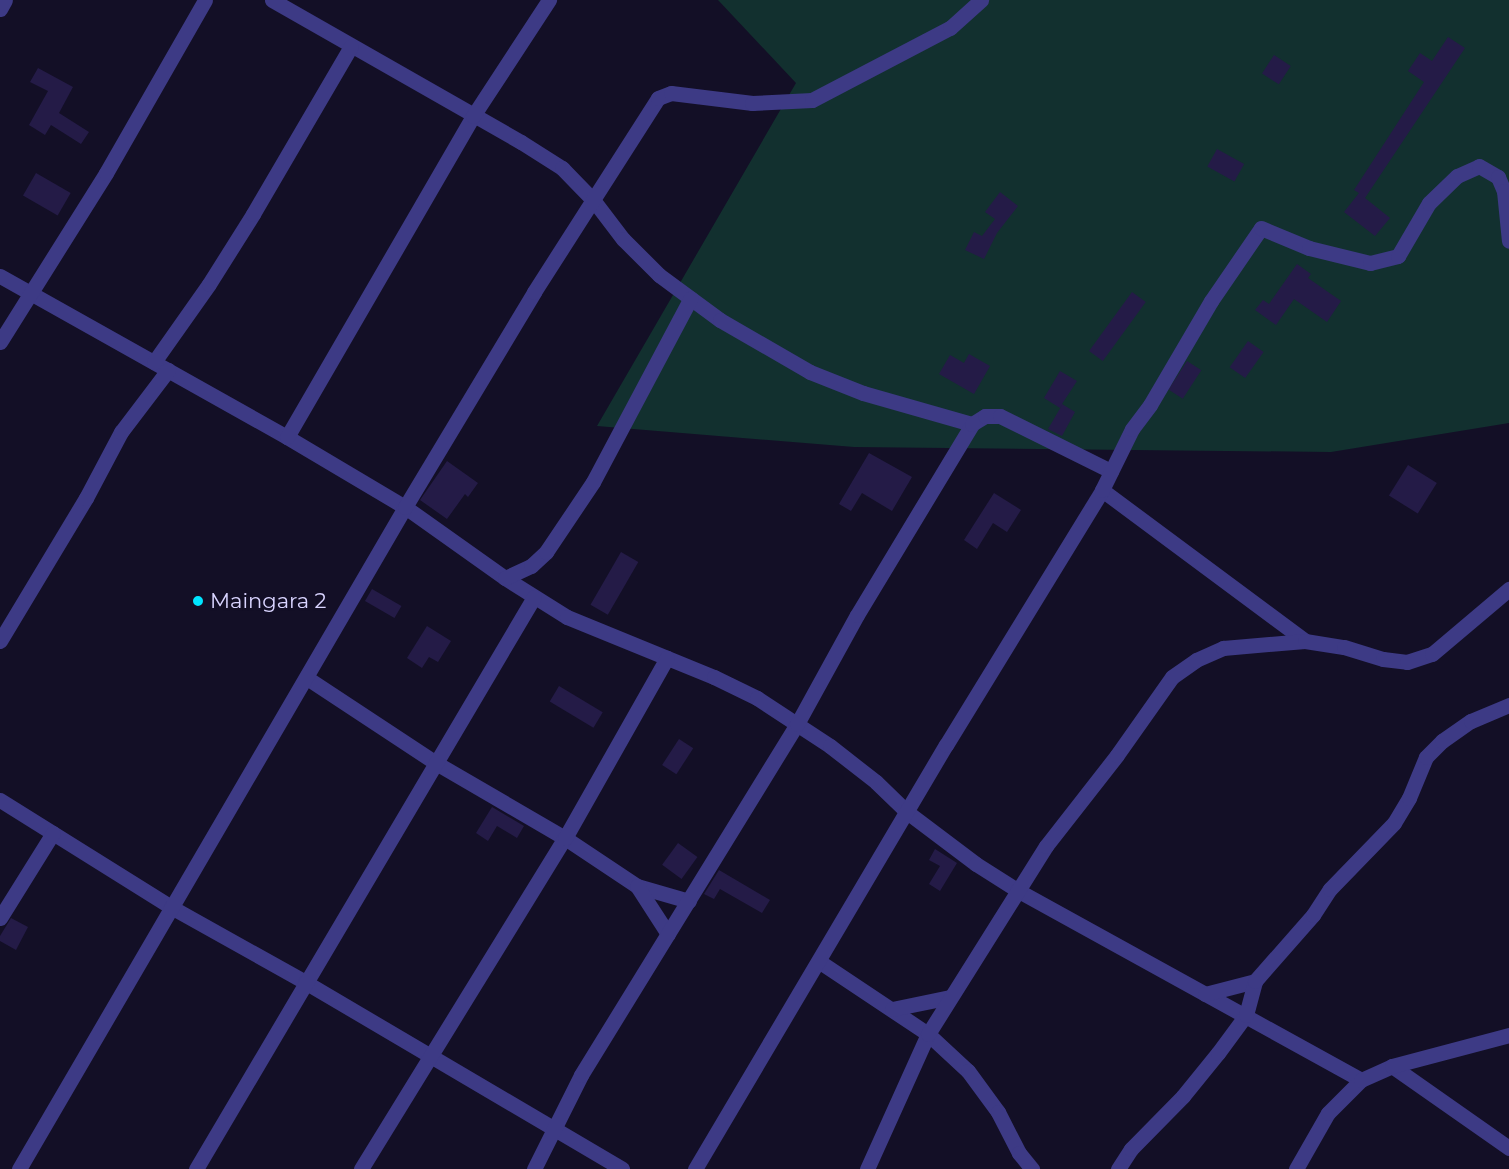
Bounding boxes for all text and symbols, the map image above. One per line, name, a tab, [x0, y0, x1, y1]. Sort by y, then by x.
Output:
place label: Maingara 2	[210, 588, 326, 614]
marker: Maingara 2	[191, 594, 205, 608]

